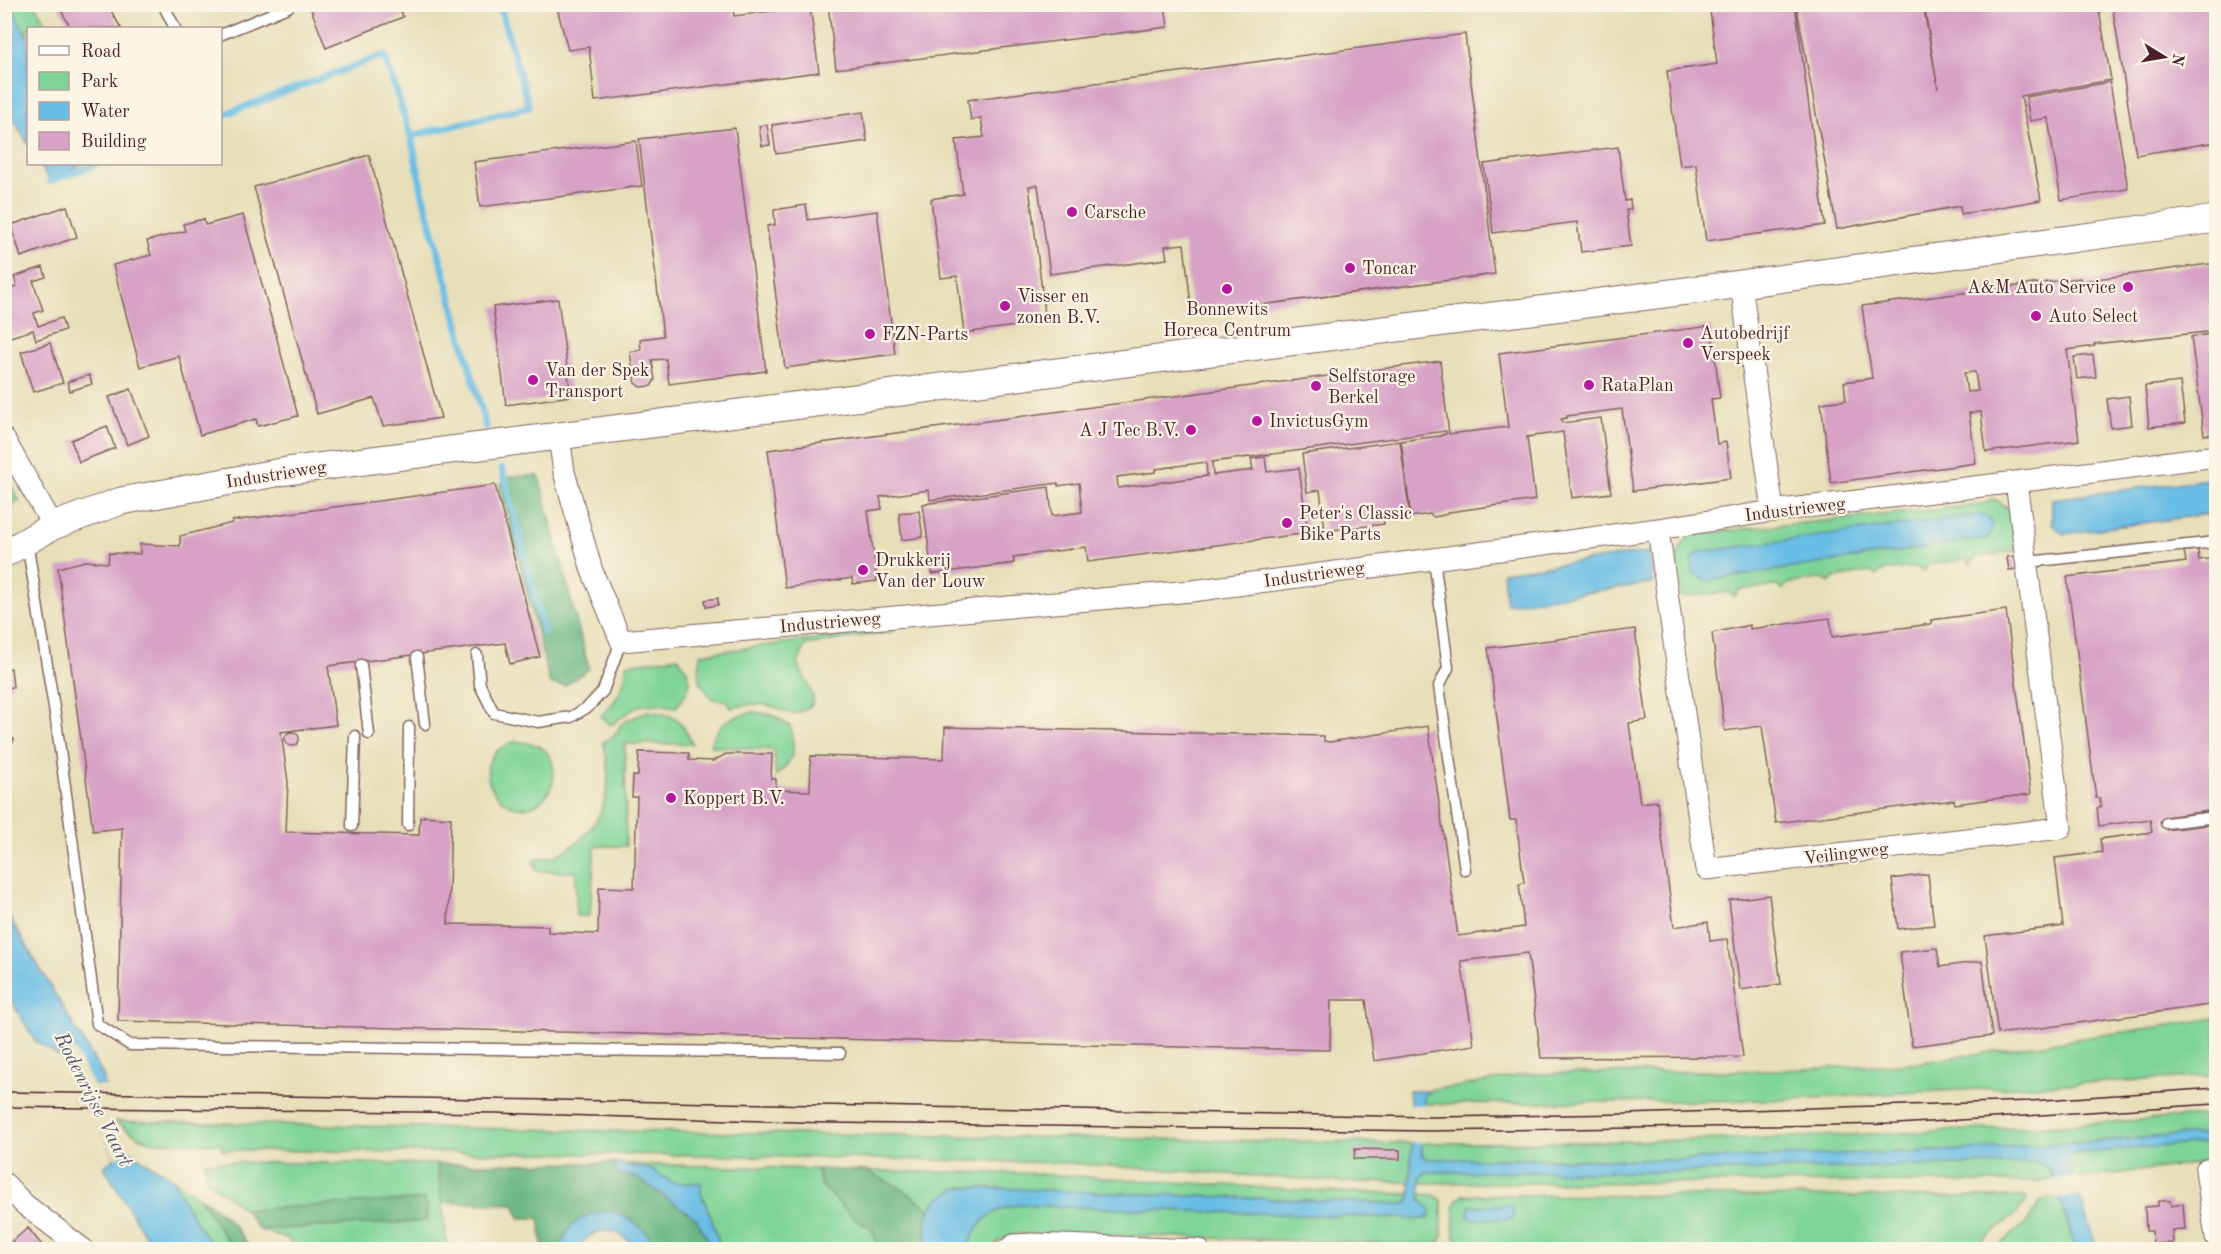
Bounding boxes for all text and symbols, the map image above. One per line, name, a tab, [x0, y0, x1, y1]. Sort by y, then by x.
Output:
legend	[27, 27, 222, 165]
north arrow	[2134, 27, 2194, 87]
text: Road	[81, 43, 121, 61]
text: N	[2168, 52, 2186, 68]
text: Park	[81, 73, 118, 91]
text: Water	[81, 103, 130, 121]
text: Building	[81, 133, 147, 151]
place label: Carsche	[1084, 204, 1146, 222]
marker: Carsche	[1065, 205, 1079, 219]
place label: Toncar	[1362, 260, 1417, 278]
marker: Toncar	[1343, 261, 1357, 275]
place label: A&M Auto Service	[1967, 279, 2116, 297]
marker: A&M Auto Service	[2121, 280, 2135, 294]
marker: Bonnewits Horeca Centrum	[1220, 282, 1234, 296]
place label: Visser en zonen B.V.	[1017, 288, 1100, 327]
marker: Visser en zonen B.V.	[998, 299, 1012, 313]
place label: Bonnewits Horeca Centrum	[1163, 301, 1291, 340]
place label: Auto Select	[2048, 308, 2138, 326]
marker: Auto Select	[2029, 309, 2043, 323]
place label: Autobedrijf Verspeek	[1700, 325, 1790, 364]
place label: FZN-Parts	[882, 326, 968, 344]
marker: FZN-Parts	[863, 327, 877, 341]
marker: Autobedrijf Verspeek	[1681, 336, 1695, 350]
place label: Van der Spek Transport	[545, 362, 649, 401]
place label: Selfstorage Berkel	[1328, 368, 1416, 407]
marker: Van der Spek Transport	[526, 373, 540, 387]
place label: RataPlan	[1601, 377, 1674, 395]
marker: RataPlan	[1582, 378, 1596, 392]
marker: Selfstorage Berkel	[1309, 379, 1323, 393]
place label: InvictusGym	[1269, 413, 1369, 431]
marker: InvictusGym	[1250, 414, 1264, 428]
place label: A J Tec B.V.	[1079, 422, 1179, 440]
marker: A J Tec B.V.	[1184, 423, 1198, 437]
street label: Industrieweg	[225, 458, 328, 492]
street label: Industrieweg	[1744, 495, 1847, 525]
place label: Peter's Classic Bike Parts	[1299, 505, 1412, 544]
marker: Peter's Classic Bike Parts	[1280, 516, 1294, 530]
place label: Drukkerij Van der Louw	[875, 552, 986, 591]
street label: Industrieweg	[1263, 559, 1366, 591]
marker: Drukkerij Van der Louw	[856, 563, 870, 577]
street label: Industrieweg	[779, 610, 882, 636]
place label: Koppert B.V.	[683, 790, 785, 808]
marker: Koppert B.V.	[664, 791, 678, 805]
street label: Veilingweg	[1803, 840, 1890, 868]
water label: Rodenrijse Vaart	[49, 1029, 135, 1171]

